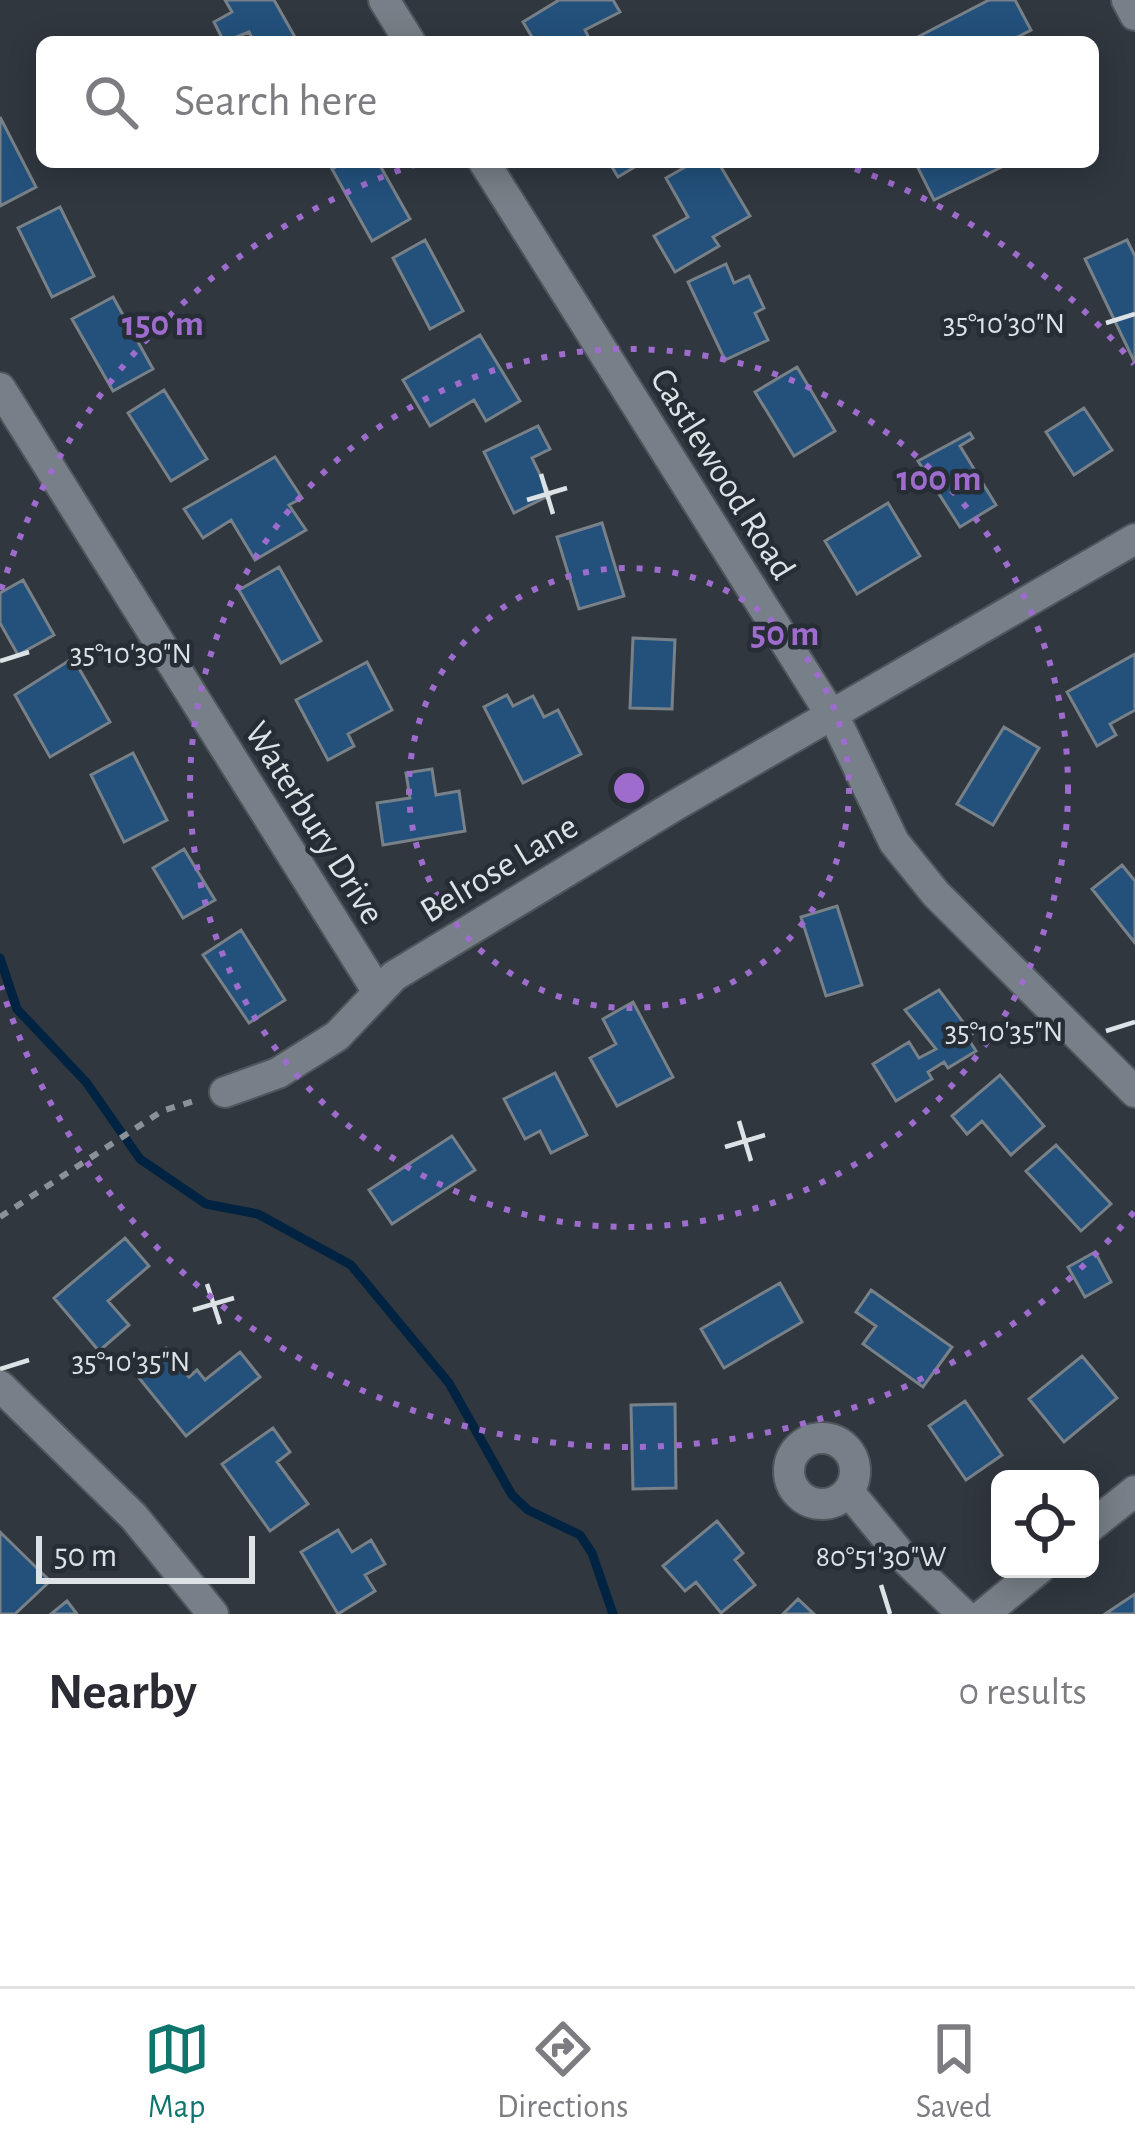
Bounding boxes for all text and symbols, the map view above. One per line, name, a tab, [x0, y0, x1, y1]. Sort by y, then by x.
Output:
search box	[36, 36, 1099, 168]
icon: search	[78, 69, 144, 135]
text: Search here	[174, 79, 377, 124]
text: 150 m	[122, 306, 204, 342]
text: 35°10'30"N	[943, 309, 1065, 339]
street label: Castlewood Road	[643, 362, 801, 586]
text: 100 m	[897, 461, 981, 497]
text: 50 m	[751, 616, 819, 652]
text: 35°10'30"N	[70, 639, 192, 669]
street label: Waterbury Drive	[238, 716, 391, 930]
centre of rings	[608, 767, 650, 809]
street label: Belrose Lane	[414, 808, 584, 929]
text: 35°10'35"N	[945, 1017, 1063, 1047]
text: 35°10'35"N	[72, 1347, 190, 1377]
map controls	[991, 1470, 1099, 1578]
button: locate	[991, 1470, 1099, 1578]
scale bar	[36, 1530, 255, 1583]
text: 50 m	[54, 1540, 117, 1573]
text: 80°51'30"W	[816, 1542, 946, 1572]
text: Nearby	[48, 1667, 197, 1718]
text: 0 results	[959, 1673, 1087, 1712]
tab: Map	[144, 2016, 210, 2128]
tab: Directions	[497, 2016, 628, 2128]
tab: Saved	[916, 2016, 991, 2128]

